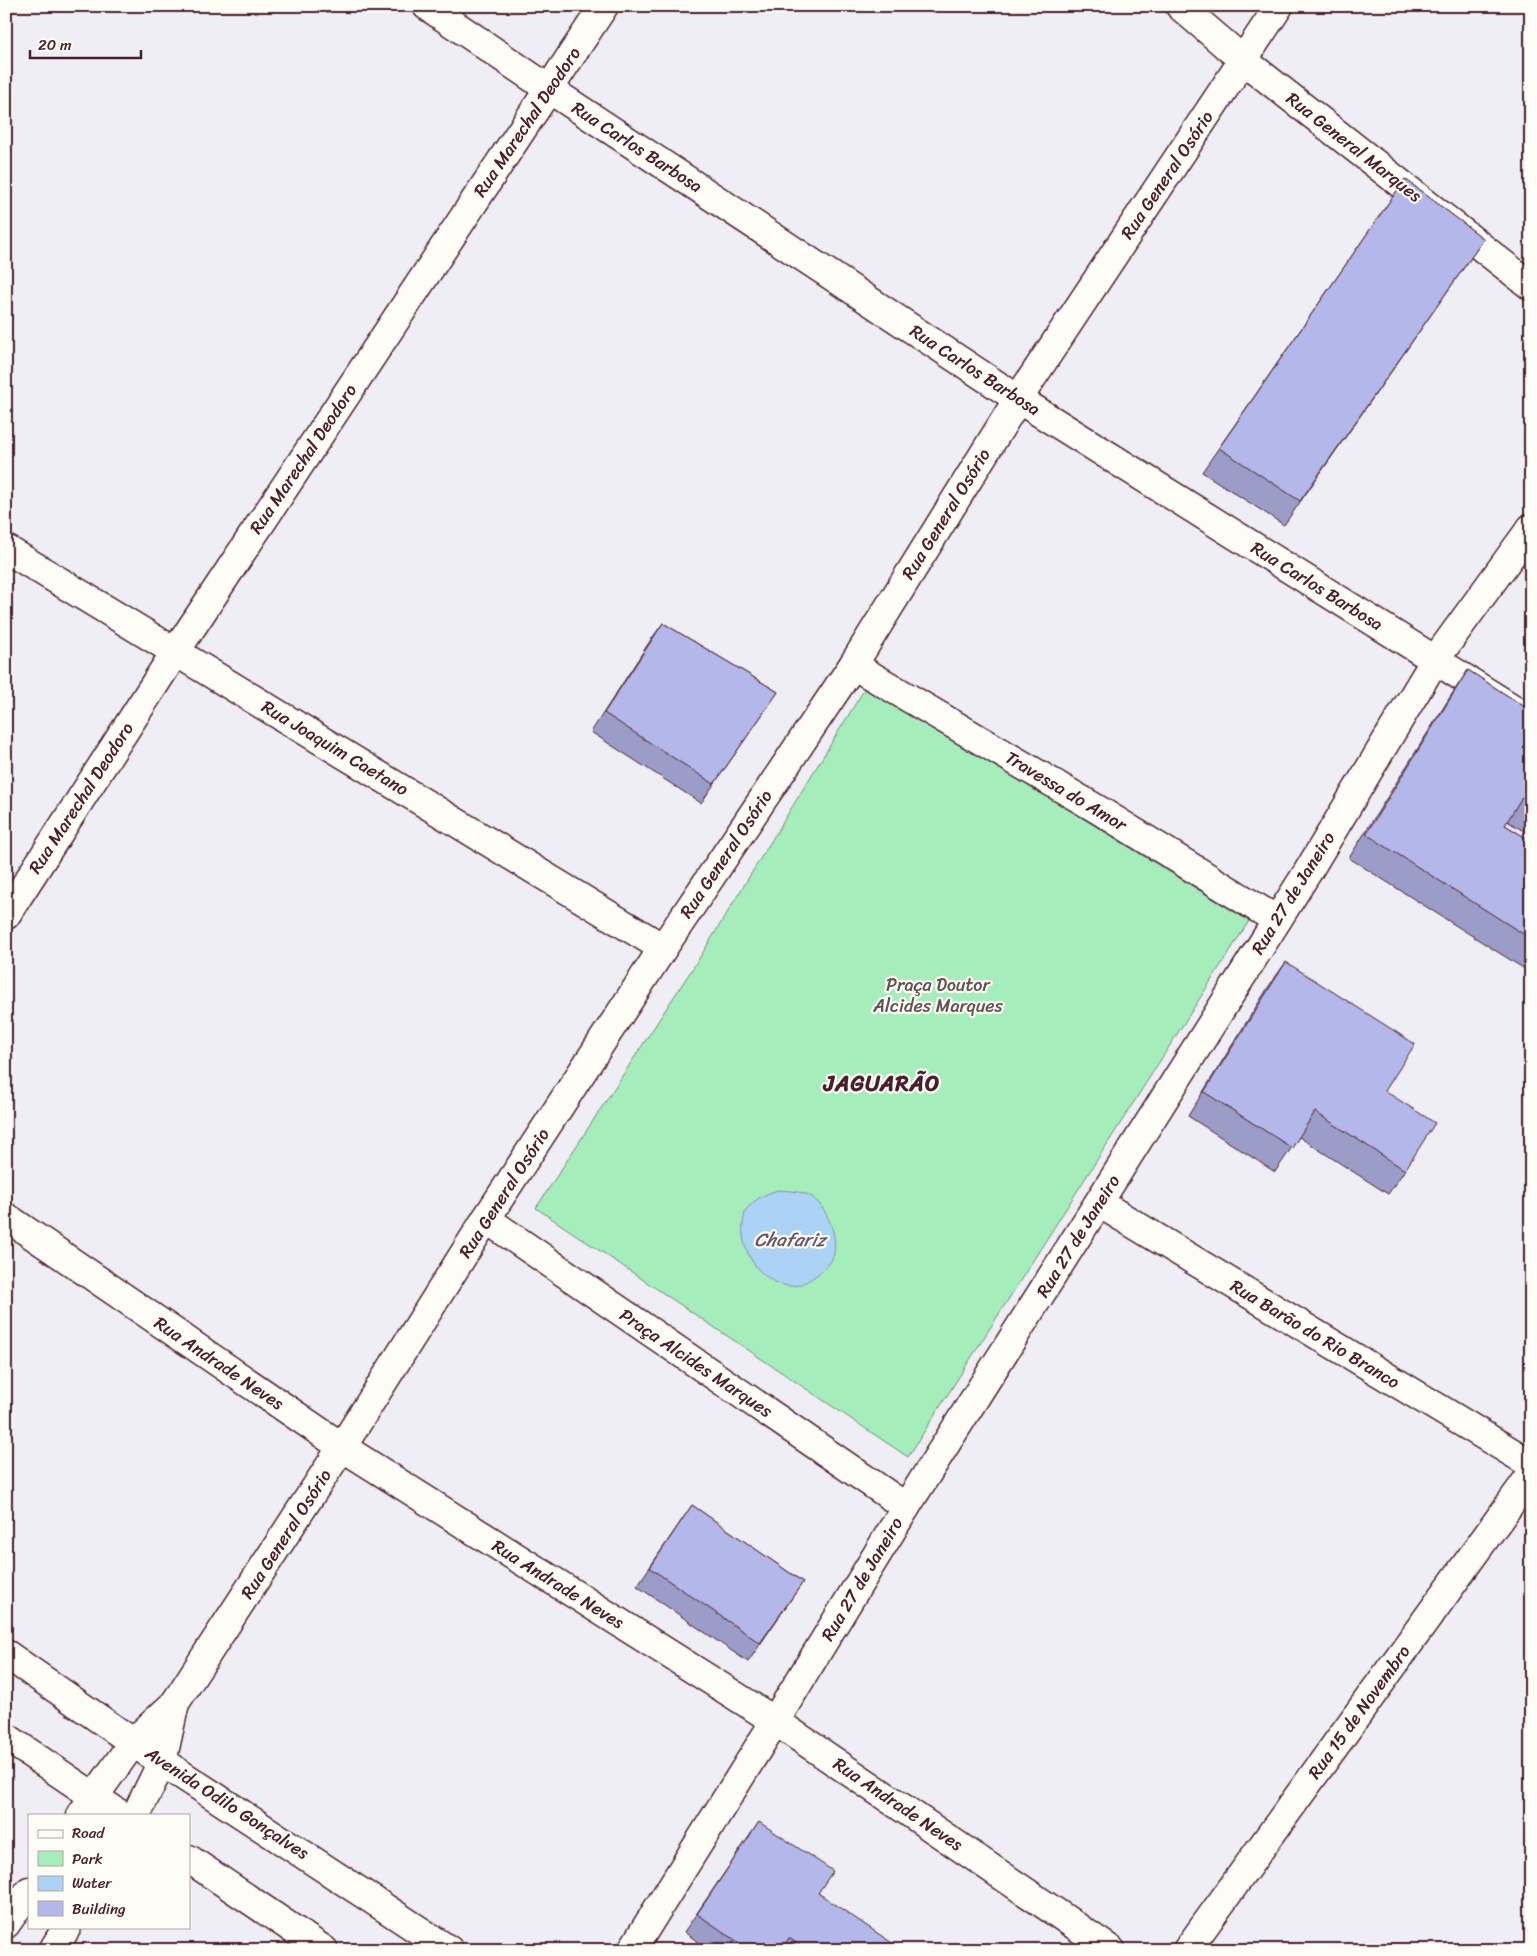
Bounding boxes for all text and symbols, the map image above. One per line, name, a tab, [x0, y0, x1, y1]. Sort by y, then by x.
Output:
scale bar	[30, 28, 141, 60]
text: 20 m	[38, 32, 72, 58]
street label: Rua Marechal Deodoro	[464, 40, 590, 204]
street label: Rua General Marques	[1279, 83, 1430, 211]
street label: Rua Carlos Barbosa	[565, 92, 709, 202]
street label: Rua General Osório	[1112, 104, 1222, 246]
street label: Rua Carlos Barbosa	[903, 315, 1047, 425]
street label: Rua Marechal Deodoro	[240, 377, 366, 541]
street label: Rua General Osório	[893, 442, 999, 586]
street label: Rua Carlos Barbosa	[1245, 532, 1389, 640]
street label: Rua Joaquim Caetano	[255, 691, 415, 805]
street label: Rua Marechal Deodoro	[20, 715, 142, 881]
street label: Travessa do Amor	[999, 742, 1134, 841]
street label: Rua General Osório	[671, 783, 781, 925]
street label: Rua 27 de Janeiro	[1242, 825, 1344, 961]
park label: Praça Doutor Alcides Marques	[872, 969, 1004, 1022]
district label: JAGUARÃO	[822, 1064, 940, 1103]
street label: Rua General Osório	[450, 1121, 558, 1265]
street label: Rua 27 de Janeiro	[1027, 1168, 1129, 1304]
water label: Chafariz	[754, 1223, 829, 1256]
street label: Rua Barão do Rio Branco	[1224, 1270, 1406, 1398]
street label: Praça Alcides Marques	[613, 1299, 780, 1427]
street label: Rua Andrade Neves	[147, 1307, 291, 1419]
street label: Rua General Osório	[232, 1462, 340, 1606]
street label: Rua 27 de Janeiro	[812, 1511, 912, 1647]
street label: Rua Andrade Neves	[485, 1530, 631, 1638]
street label: Rua 15 de Novembro	[1299, 1638, 1419, 1786]
street label: Avenida Odilo Gonçalves	[138, 1737, 316, 1869]
street label: Rua Andrade Neves	[826, 1748, 970, 1860]
legend	[28, 1814, 190, 1928]
text: Road	[72, 1820, 105, 1846]
text: Park	[72, 1846, 103, 1872]
text: Water	[72, 1870, 112, 1896]
text: Building	[72, 1896, 126, 1922]

